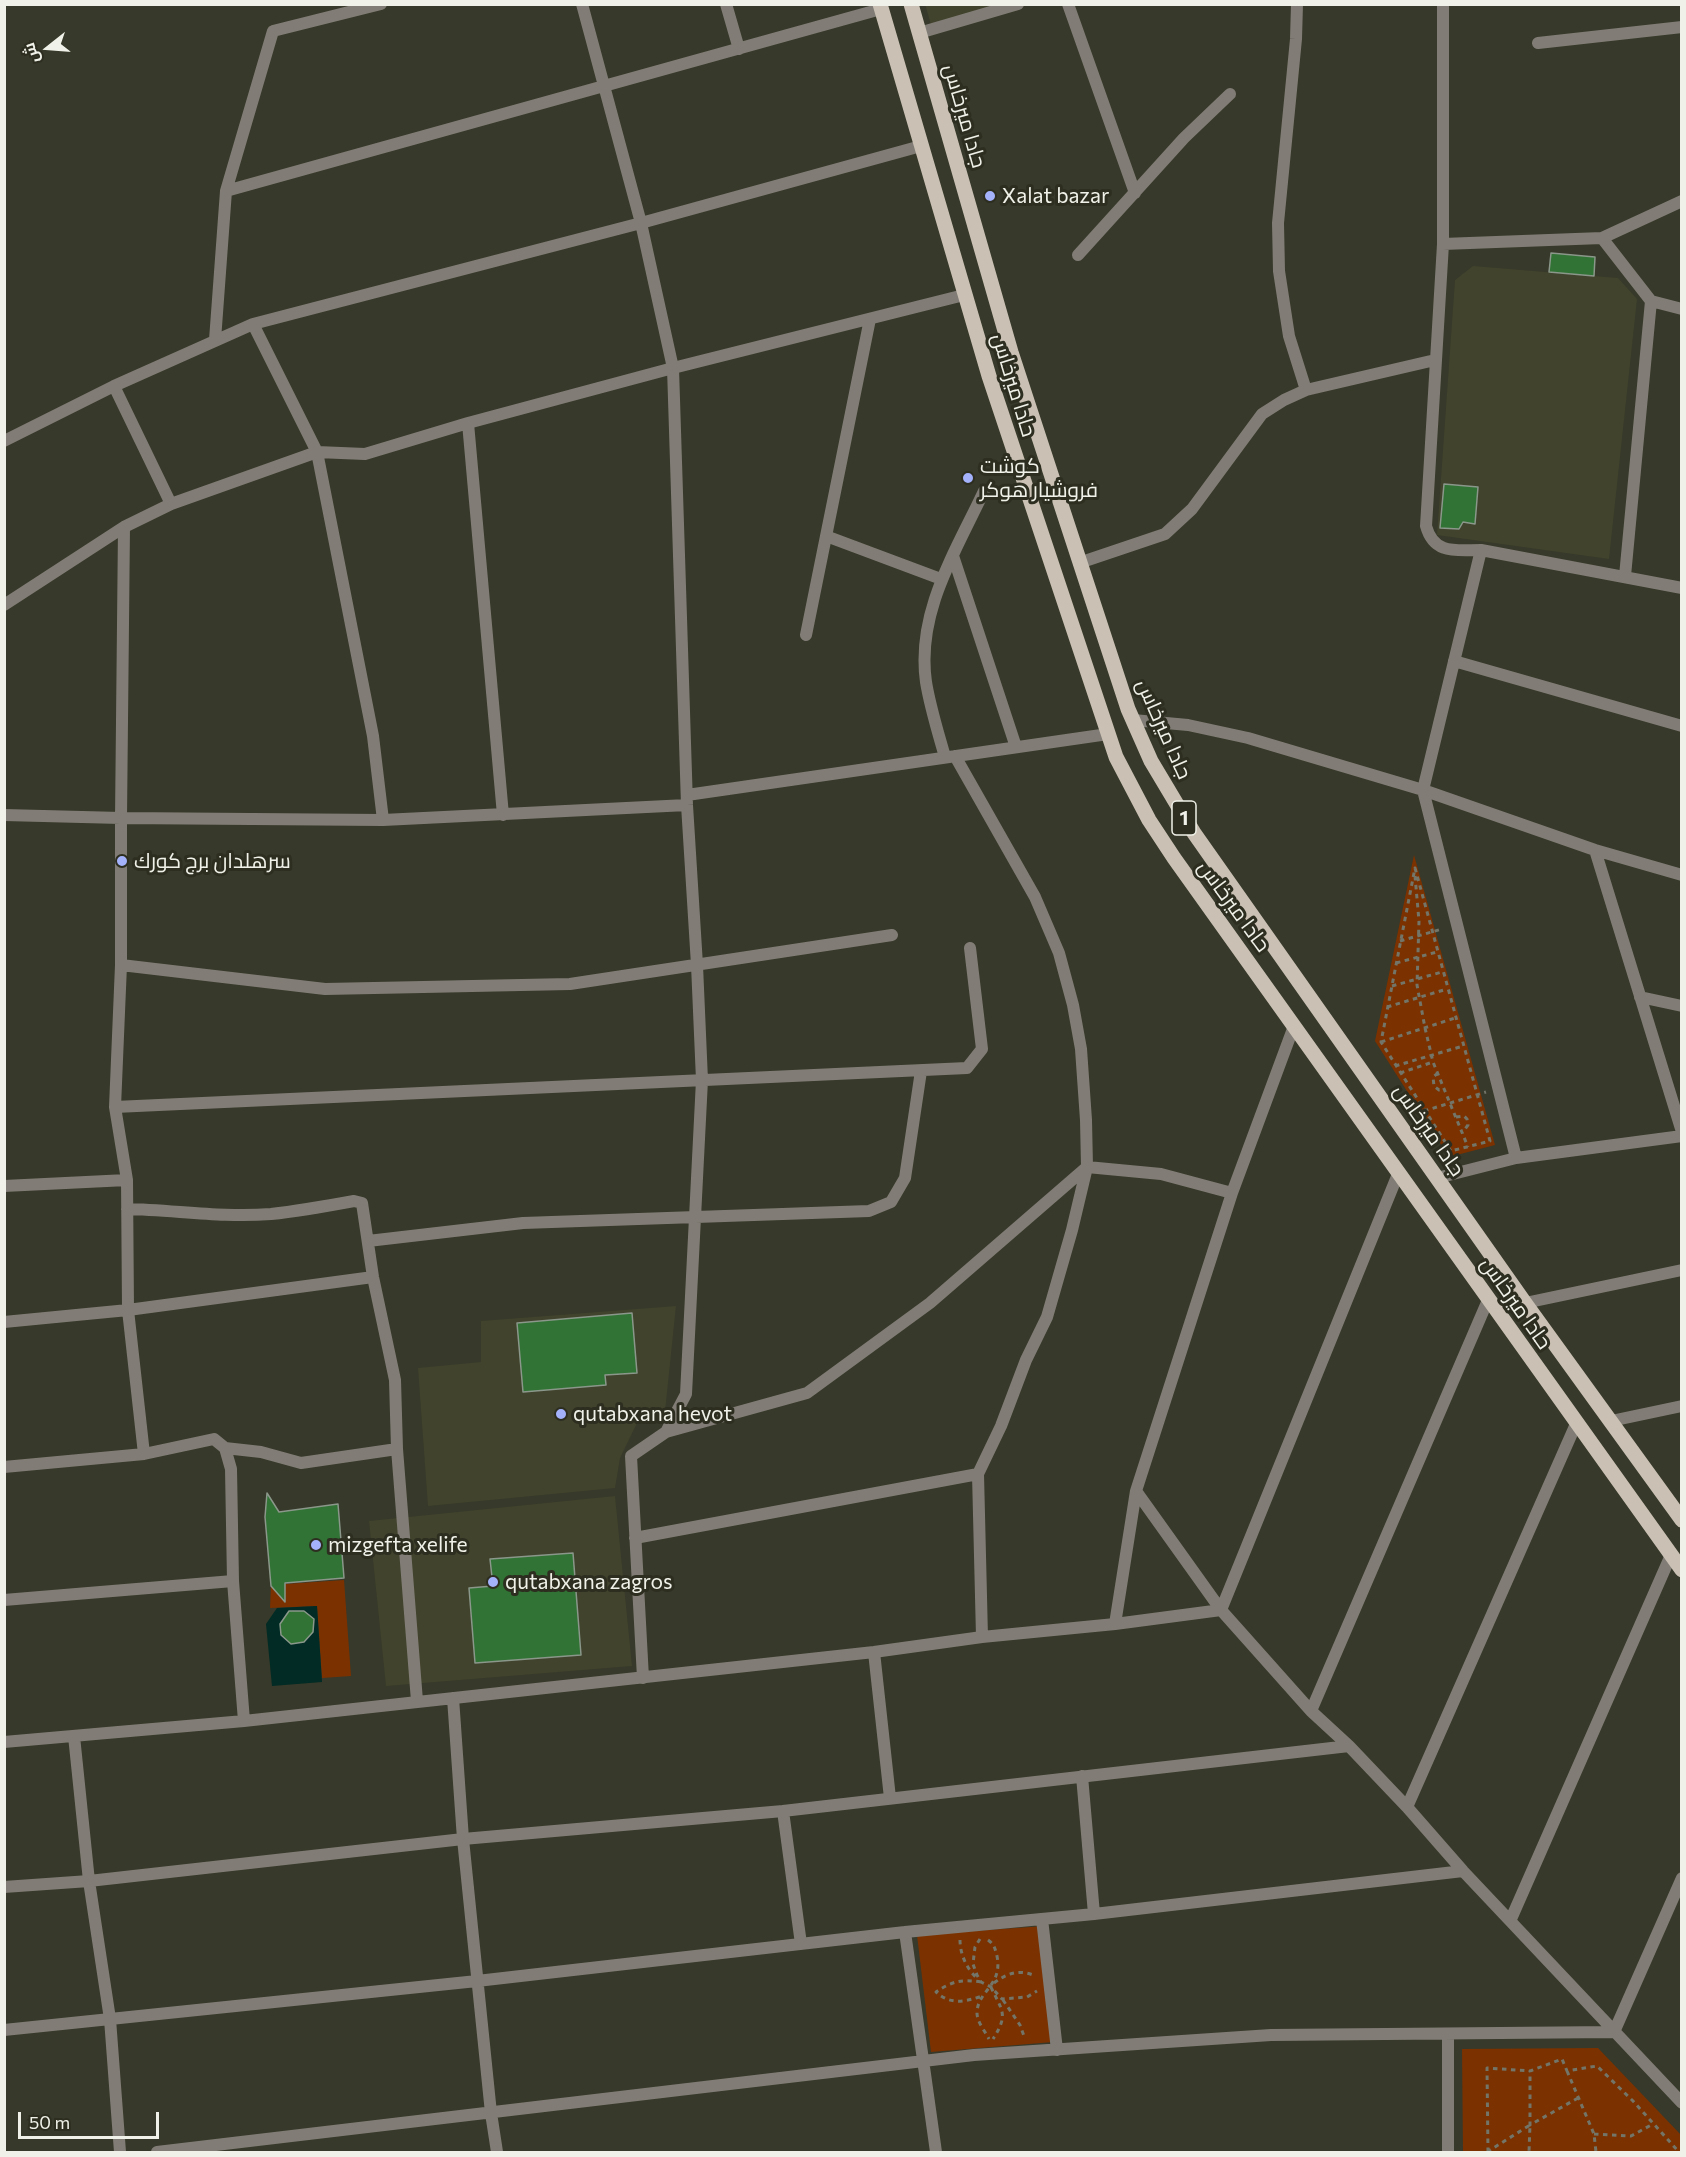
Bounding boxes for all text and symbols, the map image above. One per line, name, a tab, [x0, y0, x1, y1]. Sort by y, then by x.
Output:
north arrow	[18, 18, 78, 78]
text: ش	[18, 41, 42, 66]
street label: جادا ميرخاس	[938, 61, 992, 171]
place label: Xalat bazar	[1002, 183, 1109, 209]
marker: Xalat bazar	[983, 189, 997, 203]
street label: حادا ميرخاس	[986, 330, 1042, 440]
place label: كوشت فروشيار هوكر	[980, 453, 1098, 503]
marker: كوشت فروشيار هوكر	[961, 471, 975, 485]
street label: جادا ميرخاس	[1131, 675, 1197, 783]
road number: 1	[1172, 801, 1196, 835]
place label: سرهلدان برج كورك	[134, 848, 291, 874]
marker: سرهلدان برج كورك	[115, 854, 129, 868]
street label: حادا ميرخاس	[1192, 855, 1276, 957]
street label: جادا ميرخاس	[1388, 1079, 1470, 1181]
street label: حادا ميرخاس	[1475, 1252, 1557, 1354]
place label: qutabxana hevot	[573, 1401, 732, 1427]
marker: qutabxana hevot	[554, 1407, 568, 1421]
place label: mizgefta xelife	[328, 1532, 468, 1558]
marker: mizgefta xelife	[309, 1538, 323, 1552]
place label: qutabxana zagros	[505, 1569, 673, 1595]
marker: qutabxana zagros	[486, 1575, 500, 1589]
scale bar	[21, 2100, 162, 2138]
text: 50 m	[29, 2111, 70, 2133]

